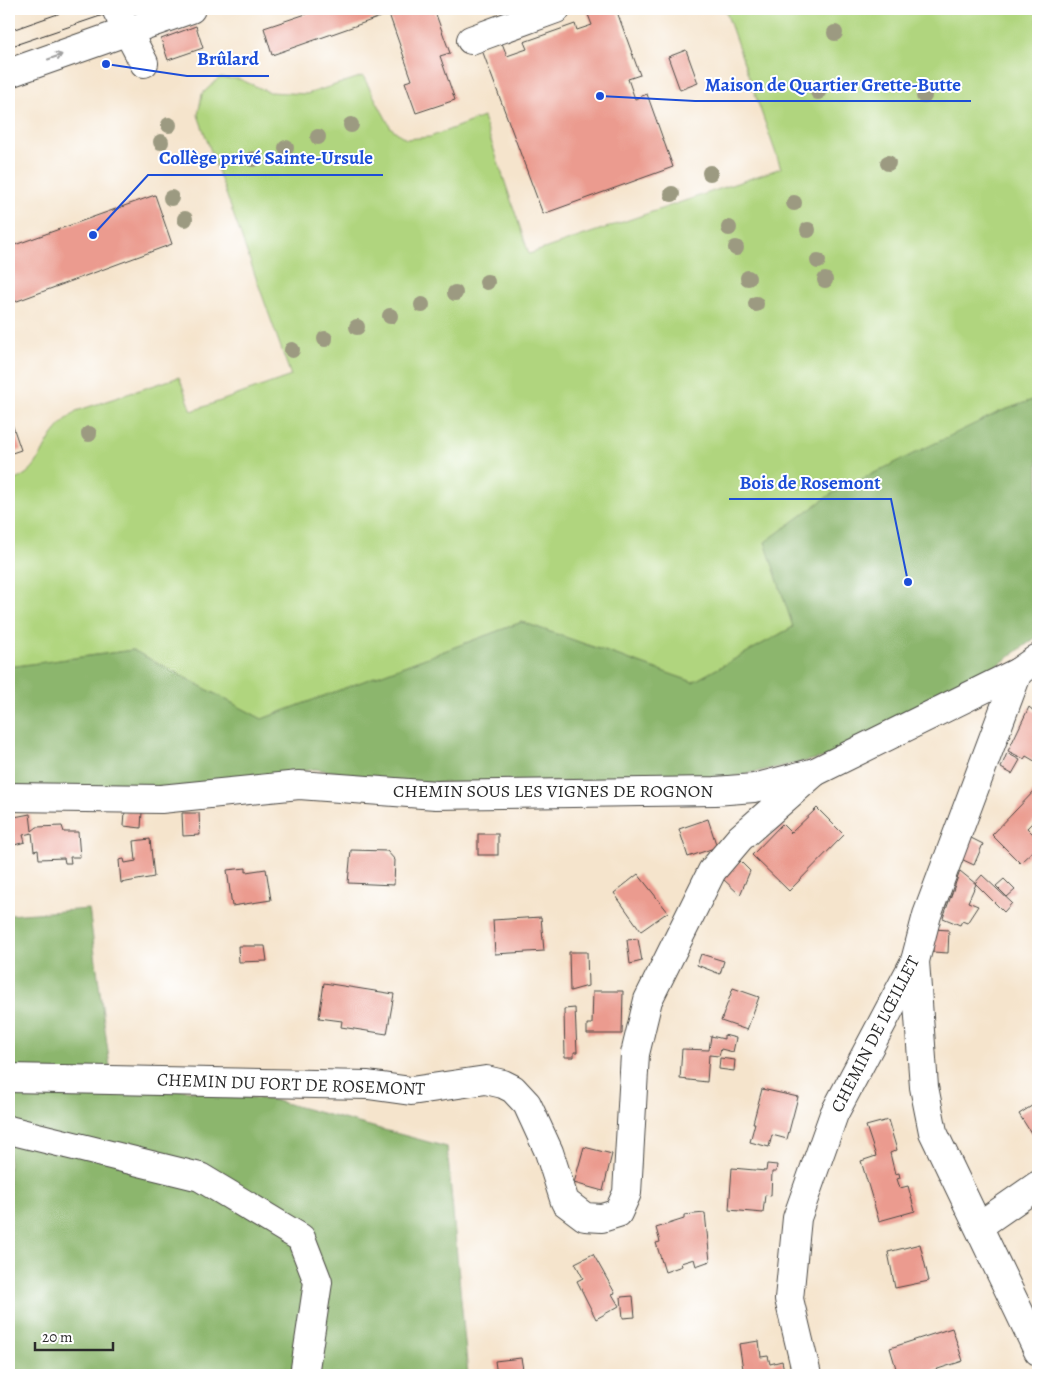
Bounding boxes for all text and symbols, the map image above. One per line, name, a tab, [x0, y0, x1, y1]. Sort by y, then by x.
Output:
callout: Brûlard	[187, 42, 269, 76]
text: Brûlard	[197, 46, 260, 72]
one-way arrow	[47, 52, 62, 61]
callout: Maison de Quartier Grette-Butte	[695, 67, 971, 101]
text: Maison de Quartier Grette-Butte	[705, 72, 961, 98]
callout: Collège privé Sainte-Ursule	[148, 141, 383, 175]
text: Collège privé Sainte-Ursule	[159, 145, 373, 171]
callout: Bois de Rosemont	[729, 465, 891, 499]
text: Bois de Rosemont	[739, 470, 881, 496]
street label: CHEMIN SOUS LES VIGNES DE ROGNON	[393, 779, 713, 803]
street label: CHEMIN DE L'ŒILLET	[825, 951, 925, 1116]
street label: CHEMIN DU FORT DE ROSEMONT	[156, 1067, 426, 1101]
scale bar	[35, 1319, 112, 1351]
text: 20 m	[42, 1327, 73, 1347]

